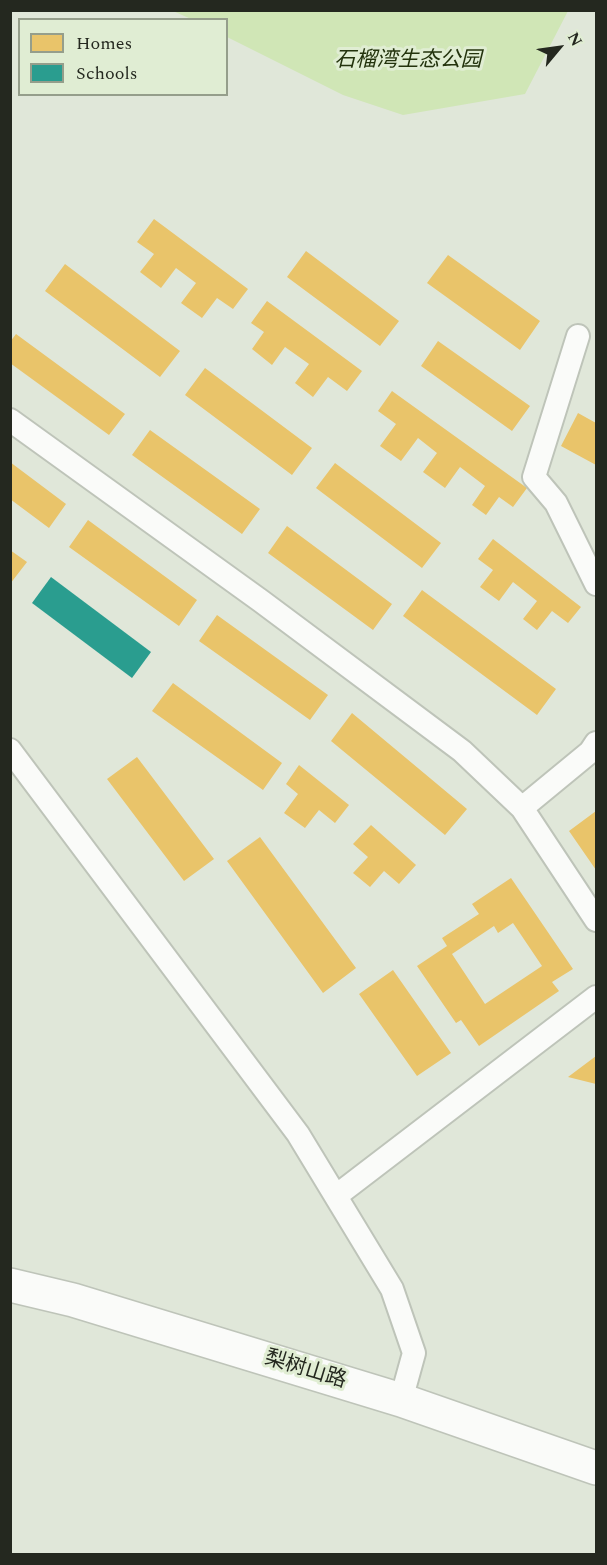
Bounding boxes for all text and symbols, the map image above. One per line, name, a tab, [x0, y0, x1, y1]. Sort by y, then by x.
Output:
legend	[18, 18, 228, 96]
north arrow	[529, 18, 589, 78]
text: N	[561, 28, 588, 51]
text: Homes	[76, 30, 132, 57]
park label: 石榴湾生态公园	[335, 49, 481, 75]
text: Schools	[76, 60, 138, 87]
street label: 梨树山路	[261, 1347, 349, 1395]

